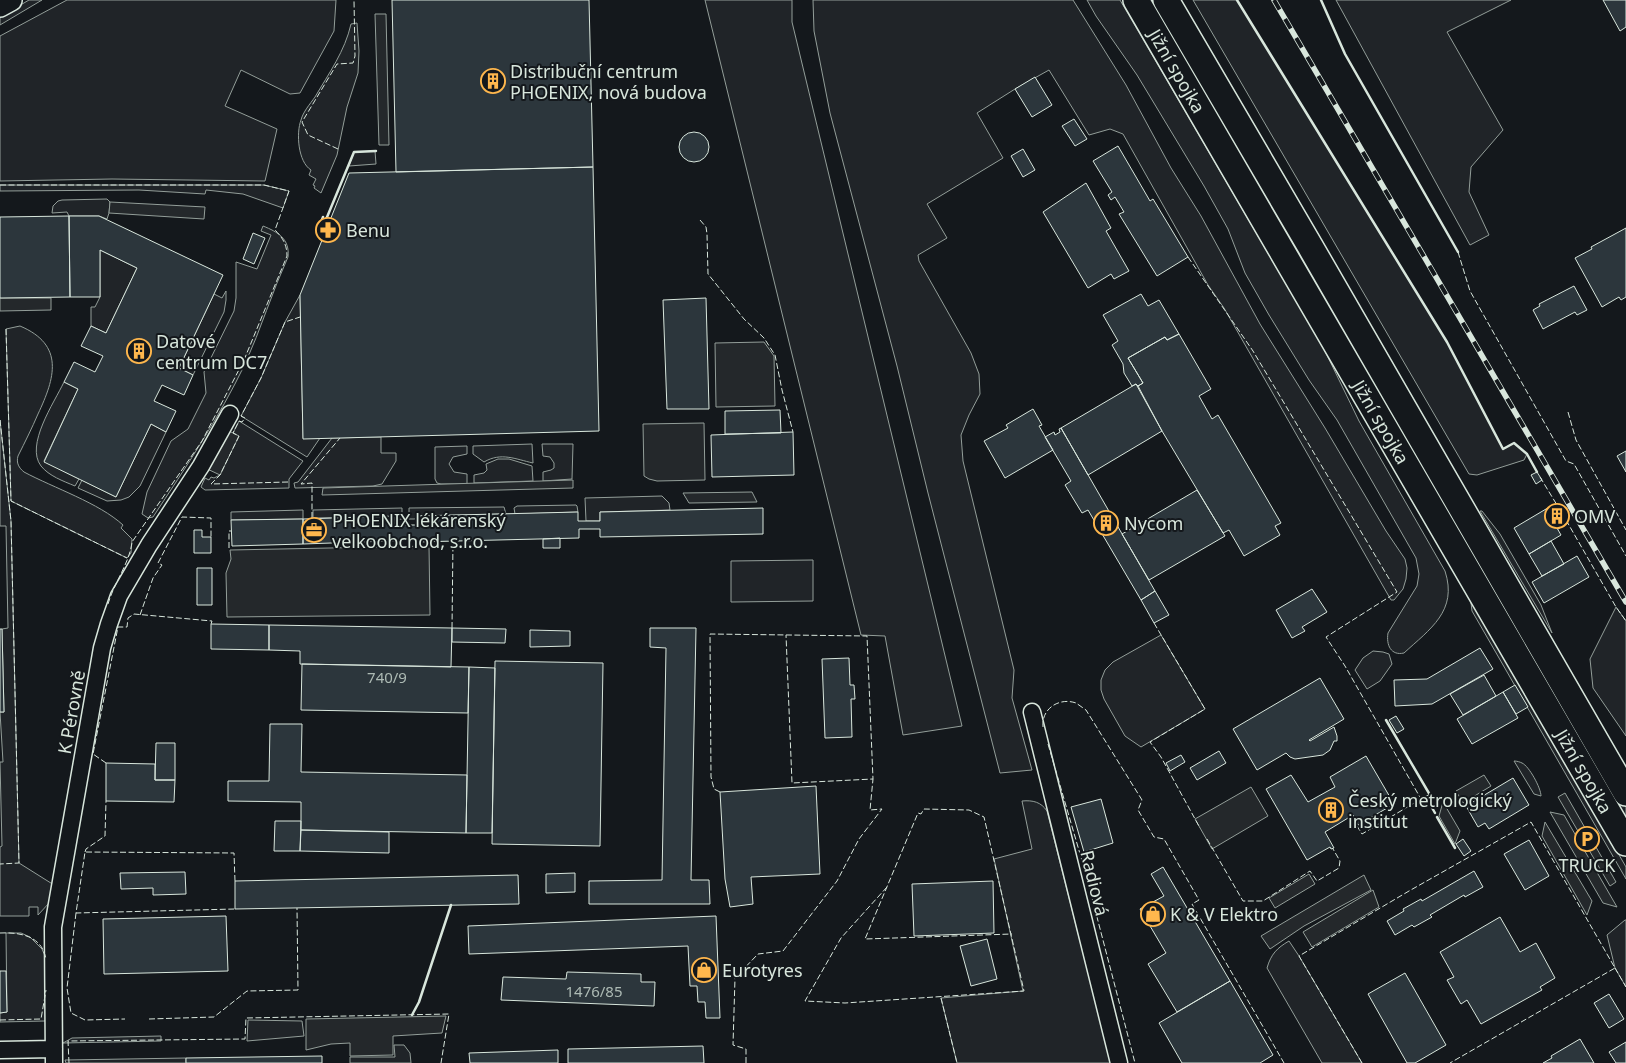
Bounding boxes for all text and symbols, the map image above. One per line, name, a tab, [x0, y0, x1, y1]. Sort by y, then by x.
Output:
street label: Jižní spojka	[1142, 23, 1211, 117]
place label: Distribuční centrum PHOENIX, nová budova	[510, 59, 707, 104]
building icon: Distribuční centrum PHOENIX, nová budova	[480, 68, 506, 94]
pharmacy icon: Benu	[315, 217, 341, 243]
place label: Benu	[346, 218, 390, 242]
place label: Datové centrum DC7	[156, 329, 267, 374]
building icon: Datové centrum DC7	[126, 338, 152, 364]
street label: Jižní spojka	[1346, 374, 1415, 468]
building icon: OMV	[1544, 503, 1570, 529]
place label: OMV	[1574, 504, 1615, 528]
place label: PHOENIX lékárenský velkoobchod, s.r.o.	[332, 508, 506, 553]
building icon: Nycom	[1093, 510, 1119, 536]
place label: Nycom	[1124, 511, 1183, 535]
office icon: PHOENIX lékárenský velkoobchod, s.r.o.	[301, 517, 327, 543]
house number: 740/9	[367, 667, 407, 687]
street label: K Pérovně	[52, 668, 90, 756]
street label: Jižní spojka	[1549, 723, 1618, 818]
place label: Český metrologický institut	[1348, 788, 1513, 833]
building icon: Český metrologický institut	[1318, 797, 1344, 823]
parking icon: TRUCK	[1574, 826, 1600, 852]
street label: Radiová	[1075, 848, 1115, 918]
place label: TRUCK	[1559, 853, 1616, 877]
shop icon: K & V Elektro	[1140, 901, 1166, 927]
place label: K & V Elektro	[1170, 902, 1278, 926]
shop icon: Eurotyres	[691, 957, 717, 983]
place label: Eurotyres	[722, 958, 803, 982]
house number: 1476/85	[565, 981, 623, 1001]

